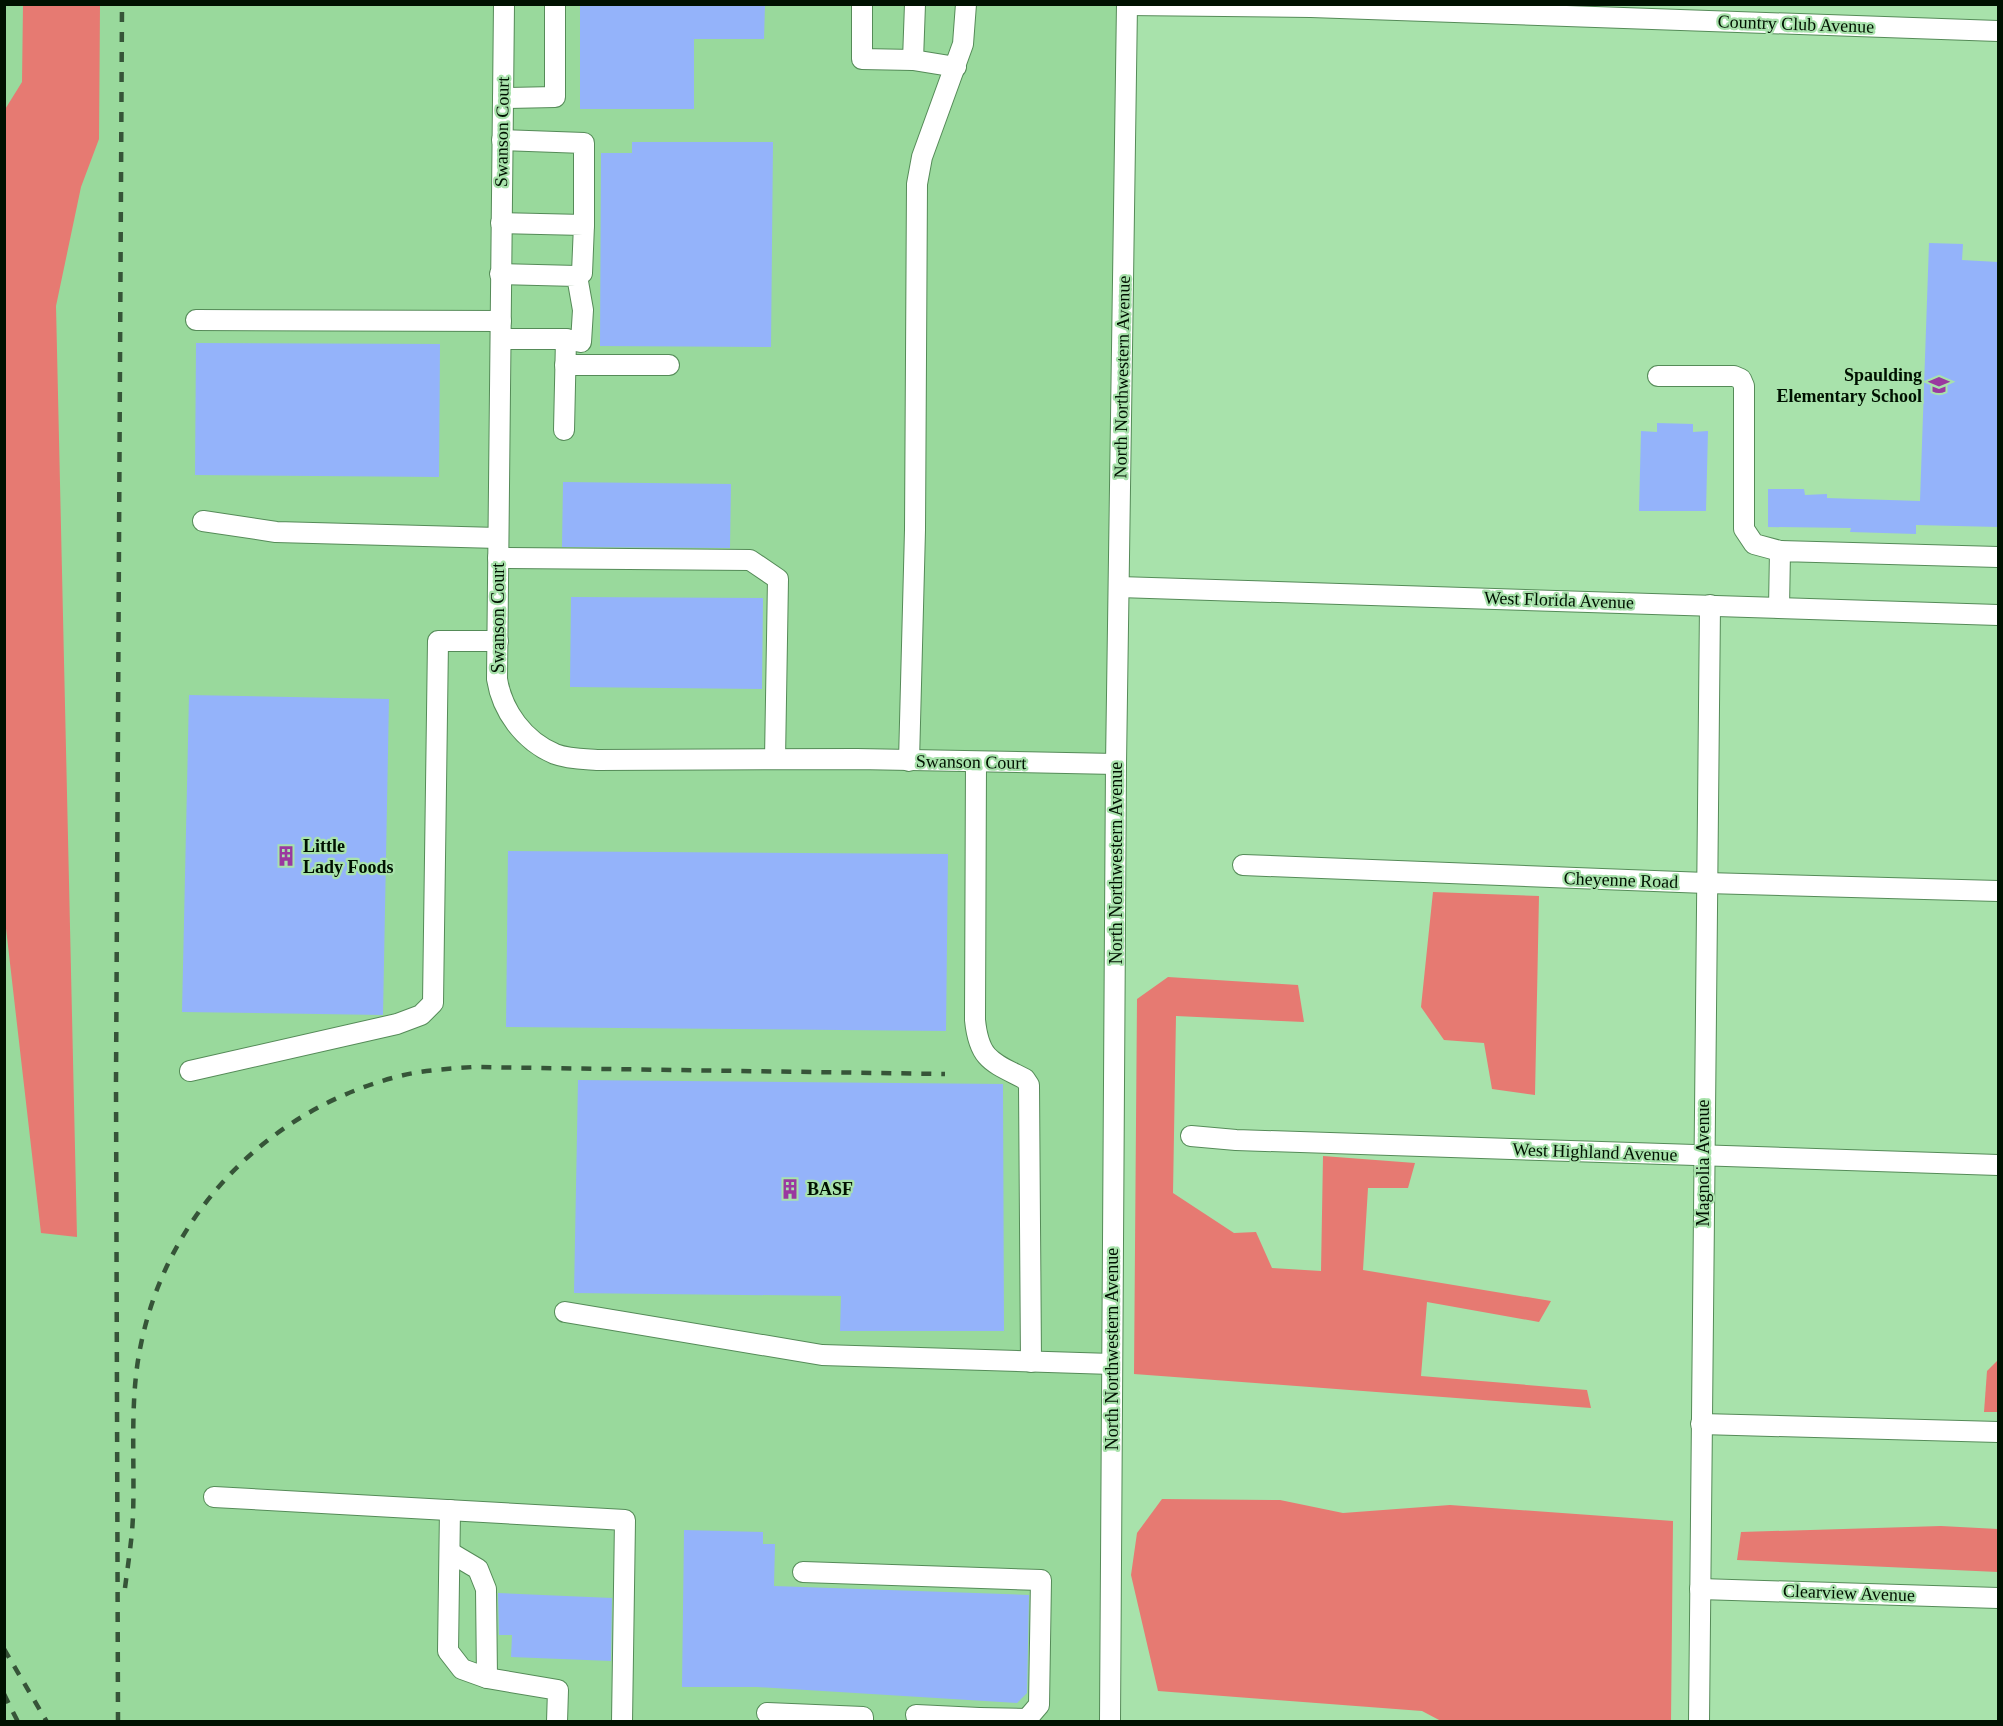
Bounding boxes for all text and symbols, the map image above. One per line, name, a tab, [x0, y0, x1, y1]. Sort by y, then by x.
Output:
street label: Country Club Avenue	[1717, 11, 1875, 37]
street label: Swanson Court	[491, 77, 513, 187]
street label: North Northwestern Avenue	[1110, 276, 1134, 478]
place label: Spaulding Elementary School	[1777, 365, 1922, 406]
school or university icon: Spaulding Elementary School	[1927, 373, 1951, 397]
street label: Swanson Court	[488, 563, 508, 673]
street label: West Florida Avenue	[1484, 587, 1634, 613]
street label: Swanson Court	[916, 751, 1026, 773]
street label: North Northwestern Avenue	[1106, 762, 1126, 964]
place label: Little Lady Foods	[303, 836, 394, 877]
building icon: Little Lady Foods	[274, 844, 298, 868]
street label: Cheyenne Road	[1563, 868, 1679, 892]
street label: Magnolia Avenue	[1693, 1099, 1713, 1227]
street label: West Highland Avenue	[1512, 1139, 1678, 1165]
building icon: BASF	[778, 1177, 802, 1201]
place label: BASF	[807, 1179, 853, 1199]
street label: North Northwestern Avenue	[1102, 1248, 1122, 1450]
street label: Clearview Avenue	[1783, 1581, 1915, 1605]

